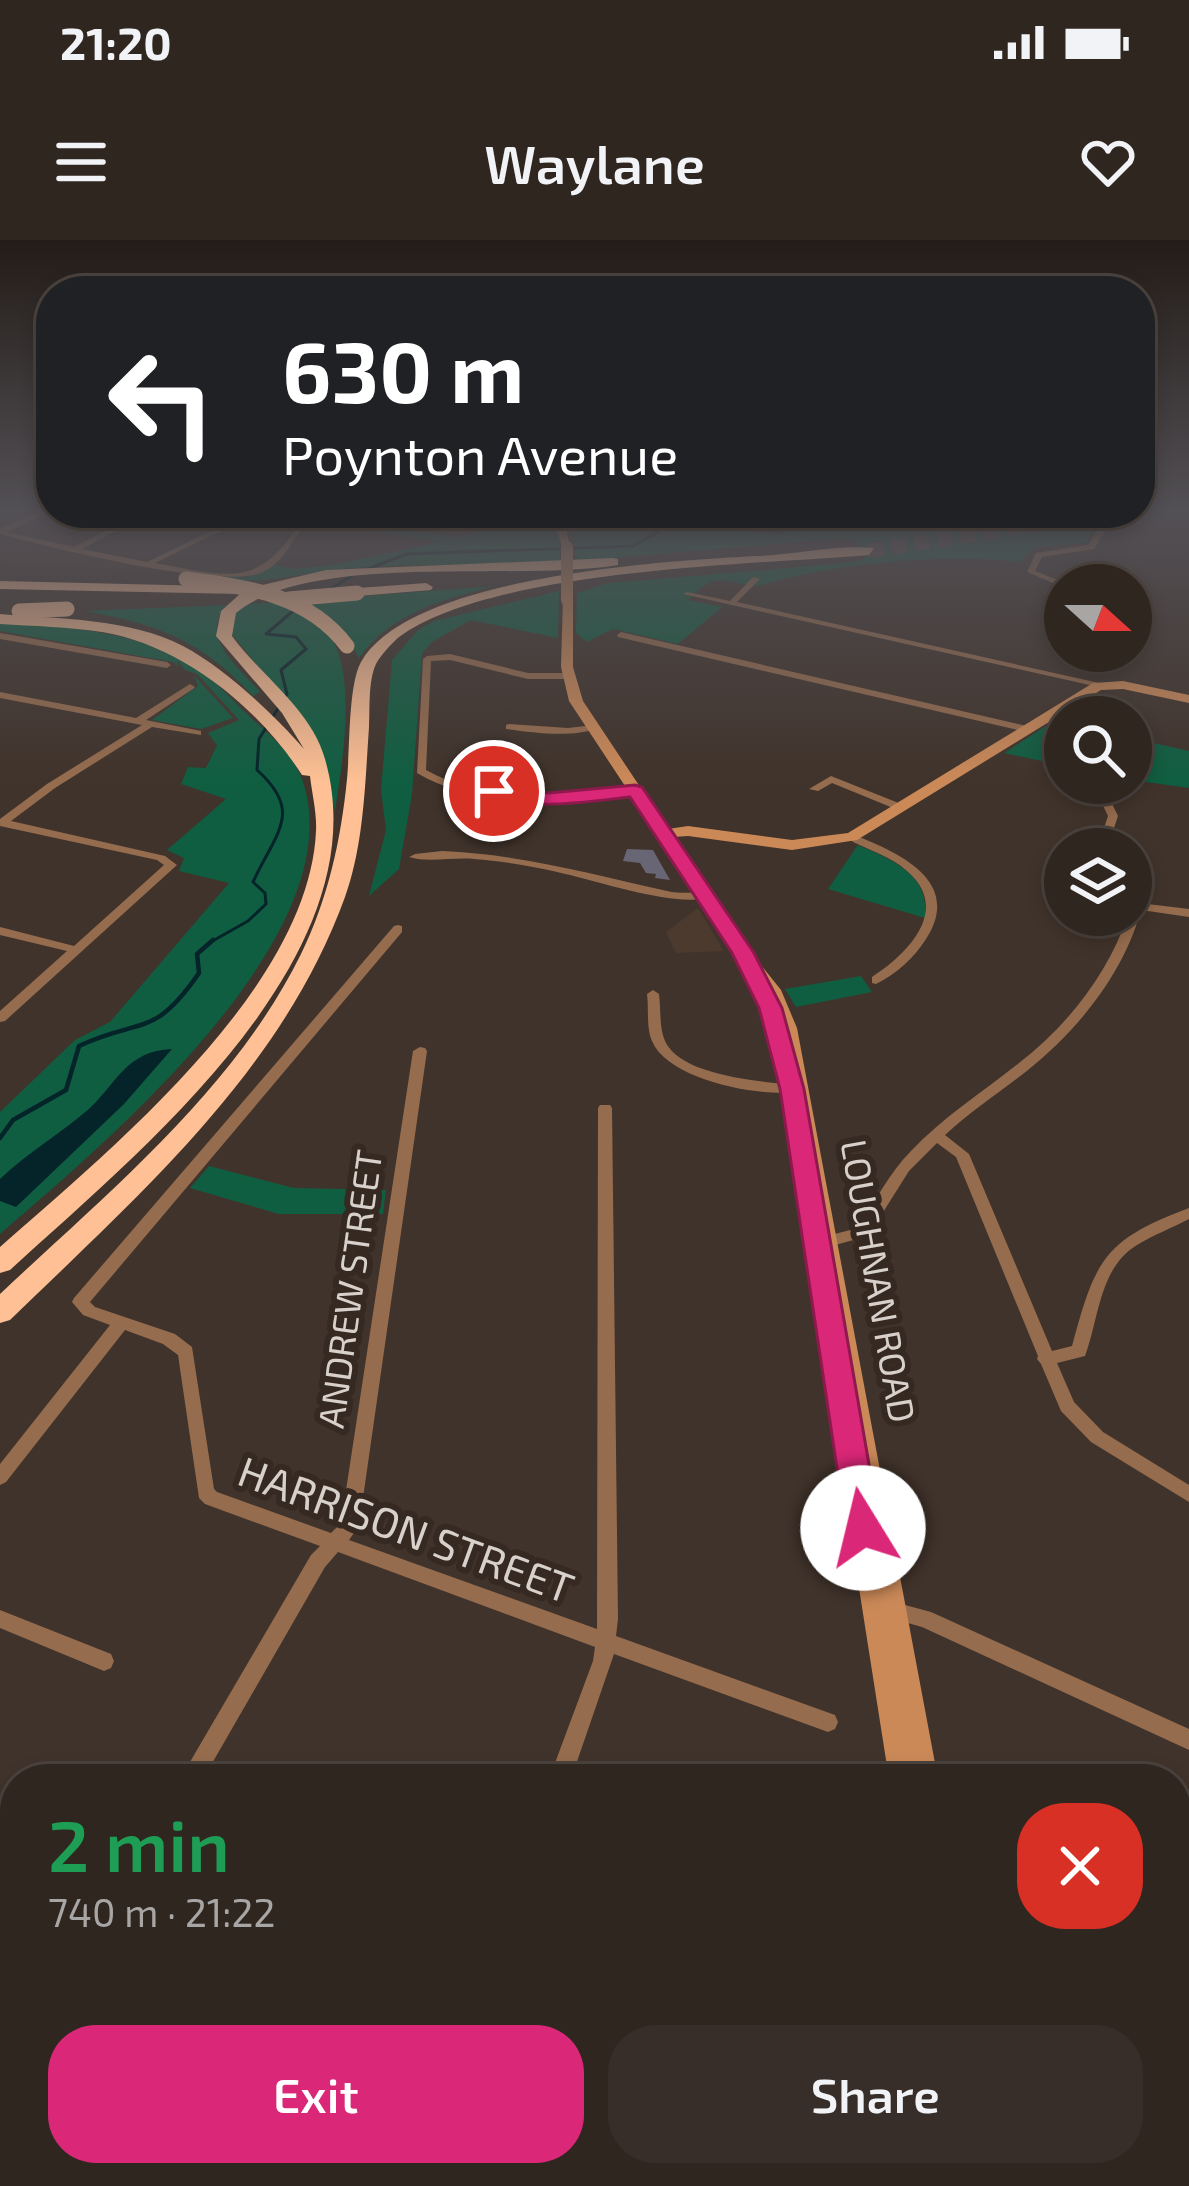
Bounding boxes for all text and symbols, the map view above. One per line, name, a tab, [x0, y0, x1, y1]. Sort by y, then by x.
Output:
text: 21:20	[60, 15, 172, 69]
icon: menu	[48, 129, 114, 195]
icon: heart	[1075, 129, 1141, 195]
text: Waylane	[484, 130, 705, 195]
text: 630 m	[282, 319, 524, 420]
icon: left	[84, 324, 240, 480]
text: Poynton Avenue	[282, 421, 678, 486]
north arrow	[1044, 564, 1152, 672]
map controls	[1044, 564, 1152, 936]
button: search	[1044, 696, 1152, 804]
pin	[443, 740, 545, 842]
icon: arrive	[461, 758, 527, 824]
button: layers	[1044, 828, 1152, 936]
street label: LOUGHNAN ROAD	[833, 1136, 926, 1425]
street label: ANDREW STREET	[308, 1147, 389, 1431]
street label: HARRISON STREET	[232, 1444, 581, 1612]
position arrow	[800, 1465, 926, 1591]
text: 2 min	[48, 1800, 230, 1886]
button: close	[1017, 1803, 1143, 1929]
text: 740 m · 21:22	[48, 1888, 275, 1935]
button: Exit	[48, 2025, 584, 2163]
button: Share	[608, 2025, 1143, 2163]

